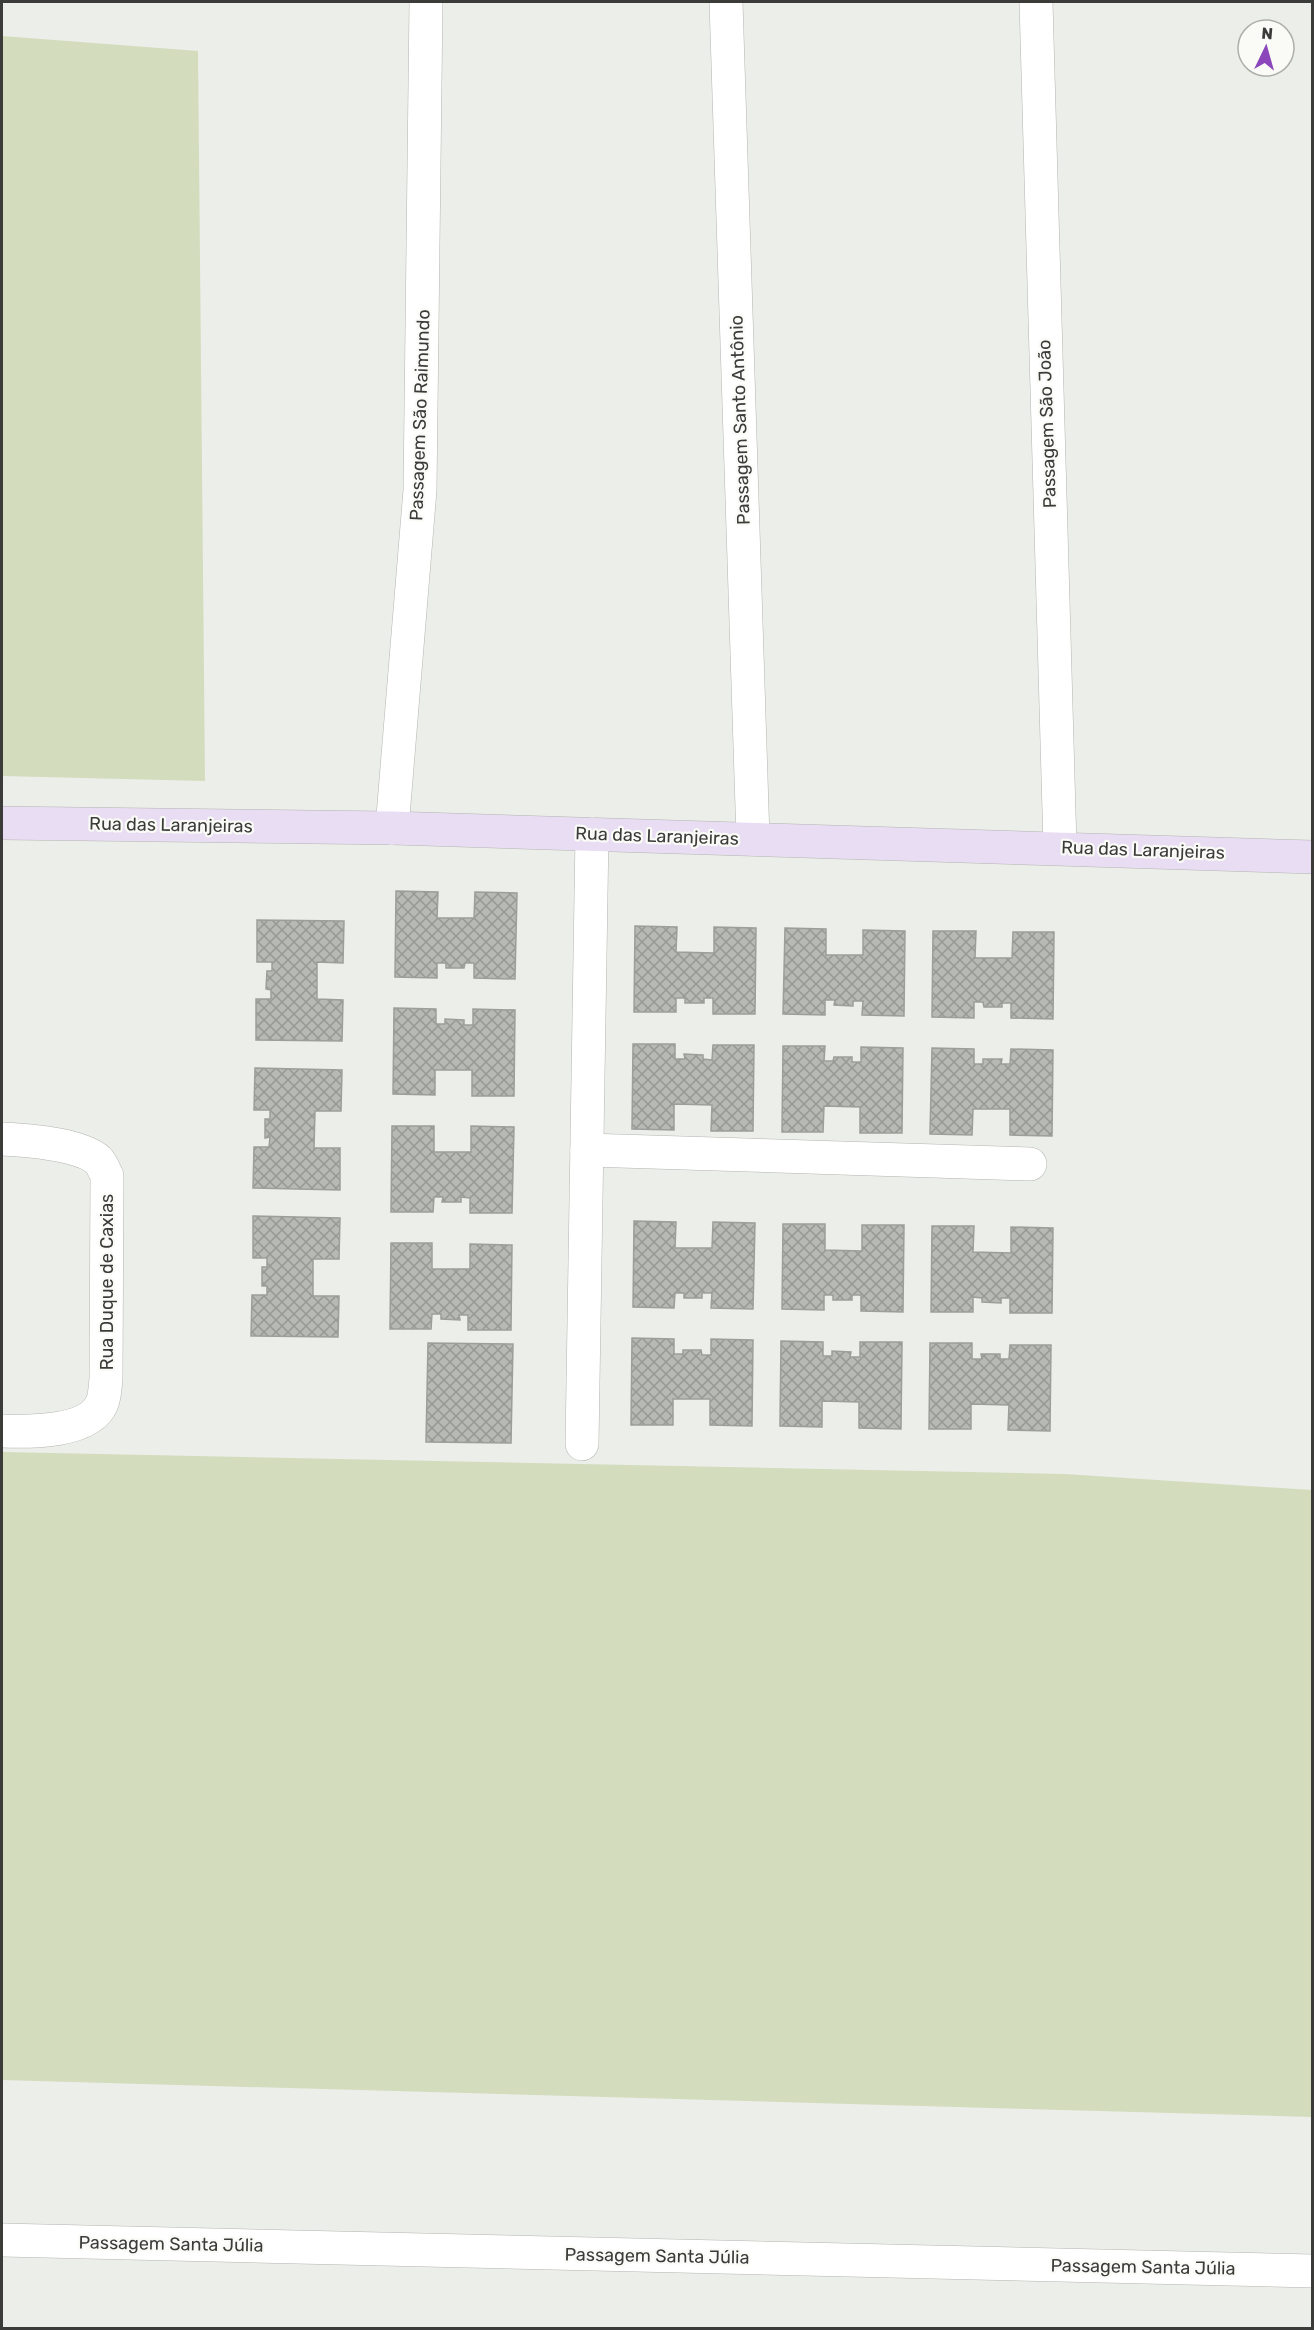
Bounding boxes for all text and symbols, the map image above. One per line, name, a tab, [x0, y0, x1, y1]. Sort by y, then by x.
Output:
north arrow	[1236, 18, 1296, 78]
text: N	[1261, 24, 1274, 44]
street label: Passagem São Raimundo	[405, 309, 435, 521]
street label: Passagem Santo Antônio	[725, 315, 755, 525]
street label: Passagem São João	[1033, 339, 1061, 509]
street label: Rua das Laranjeiras	[89, 813, 253, 837]
street label: Rua das Laranjeiras	[575, 822, 739, 850]
street label: Rua das Laranjeiras	[1061, 836, 1225, 864]
street label: Rua Duque de Caxias	[96, 1194, 118, 1370]
street label: Passagem Santa Júlia	[78, 2231, 264, 2257]
street label: Passagem Santa Júlia	[564, 2243, 750, 2269]
street label: Passagem Santa Júlia	[1050, 2254, 1236, 2280]

